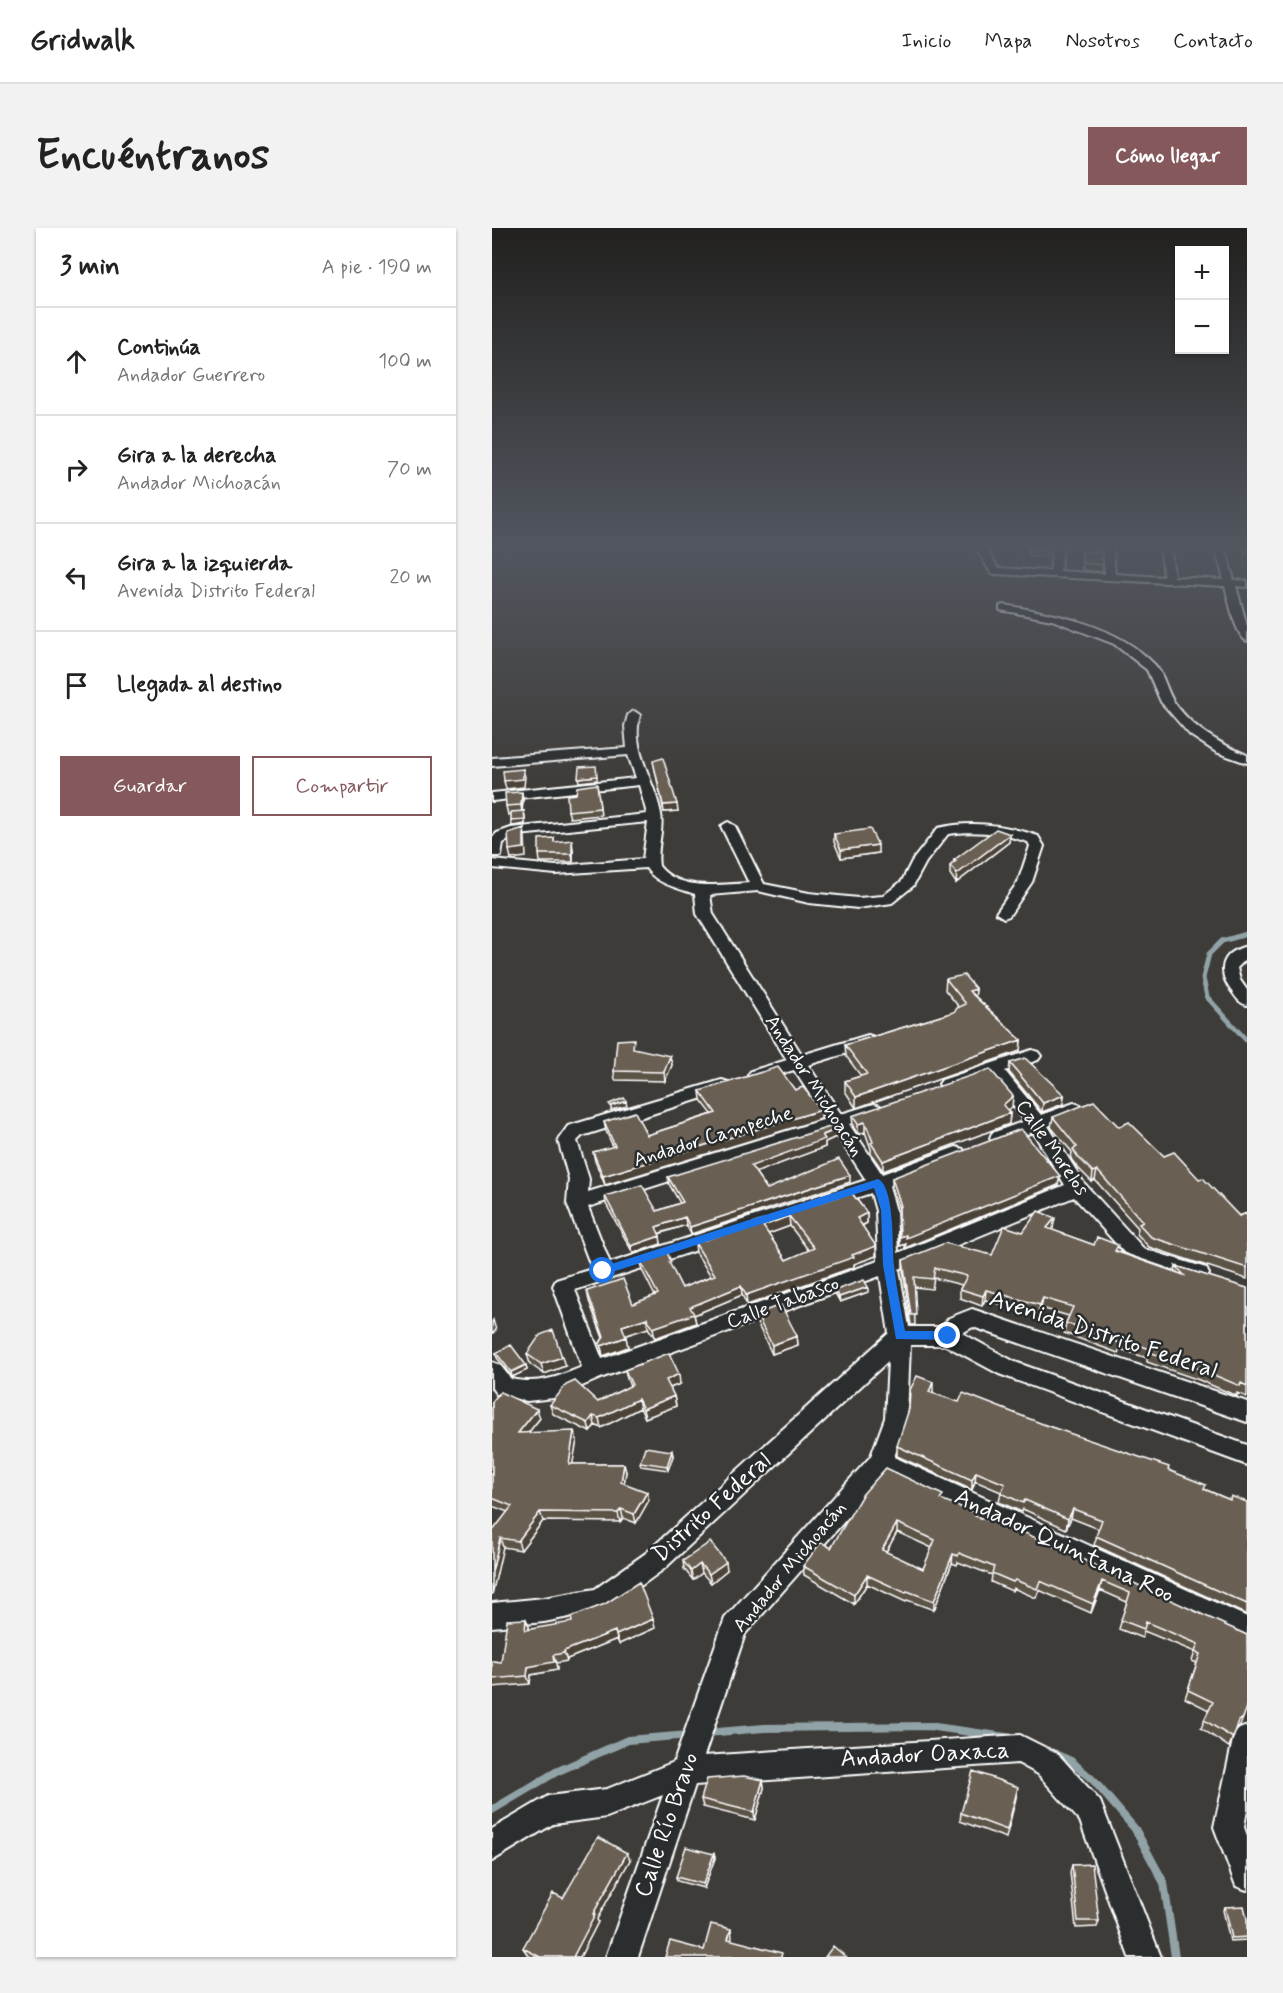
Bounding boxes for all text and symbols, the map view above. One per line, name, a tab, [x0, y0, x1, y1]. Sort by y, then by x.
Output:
text: Gridwalk	[30, 23, 135, 60]
text: Inicio	[902, 27, 952, 55]
text: Mapa	[985, 27, 1032, 55]
text: Nosotros	[1065, 27, 1140, 55]
text: Contacto	[1173, 27, 1253, 55]
button: Cómo llegar	[1088, 127, 1247, 185]
text: Encuéntranos	[36, 129, 269, 184]
map controls	[1175, 246, 1229, 354]
button: +	[1175, 246, 1229, 300]
text: 3 min	[60, 250, 120, 284]
text: A pie · 190 m	[322, 254, 432, 281]
button: −	[1175, 300, 1229, 354]
text: Continúa	[117, 334, 201, 362]
icon: ahead	[60, 345, 93, 378]
text: 100 m	[378, 348, 432, 375]
text: Andador Guerrero	[117, 362, 265, 389]
text: Gira a la derecha	[117, 442, 277, 470]
icon: right	[60, 453, 93, 486]
text: 70 m	[387, 456, 432, 483]
text: Andador Michoacán	[117, 470, 281, 497]
text: Gira a la izquierda	[117, 550, 292, 578]
icon: left	[60, 561, 93, 594]
text: 20 m	[389, 564, 432, 591]
text: Avenida Distrito Federal	[117, 578, 315, 605]
icon: arrive	[60, 669, 93, 702]
text: Llegada al destino	[117, 671, 282, 699]
button: Guardar	[60, 756, 240, 816]
button: Compartir	[252, 756, 432, 816]
street label: Andador Michoacán	[758, 1010, 870, 1162]
street label: Calle Morelos	[1009, 1095, 1095, 1202]
street label: Andador Campeche	[630, 1100, 796, 1174]
route start	[589, 1257, 615, 1283]
street label: Calle Tabasco	[723, 1270, 843, 1336]
street label: Avenida Distrito Federal	[985, 1284, 1221, 1386]
route end	[934, 1322, 960, 1348]
street label: Distrito Federal	[646, 1446, 778, 1570]
street label: Andador Quintana Roo	[949, 1481, 1179, 1611]
street label: Andador Michoacán	[727, 1496, 853, 1638]
street label: Andador Oaxaca	[840, 1735, 1010, 1775]
street label: Calle Río Bravo	[628, 1749, 706, 1901]

